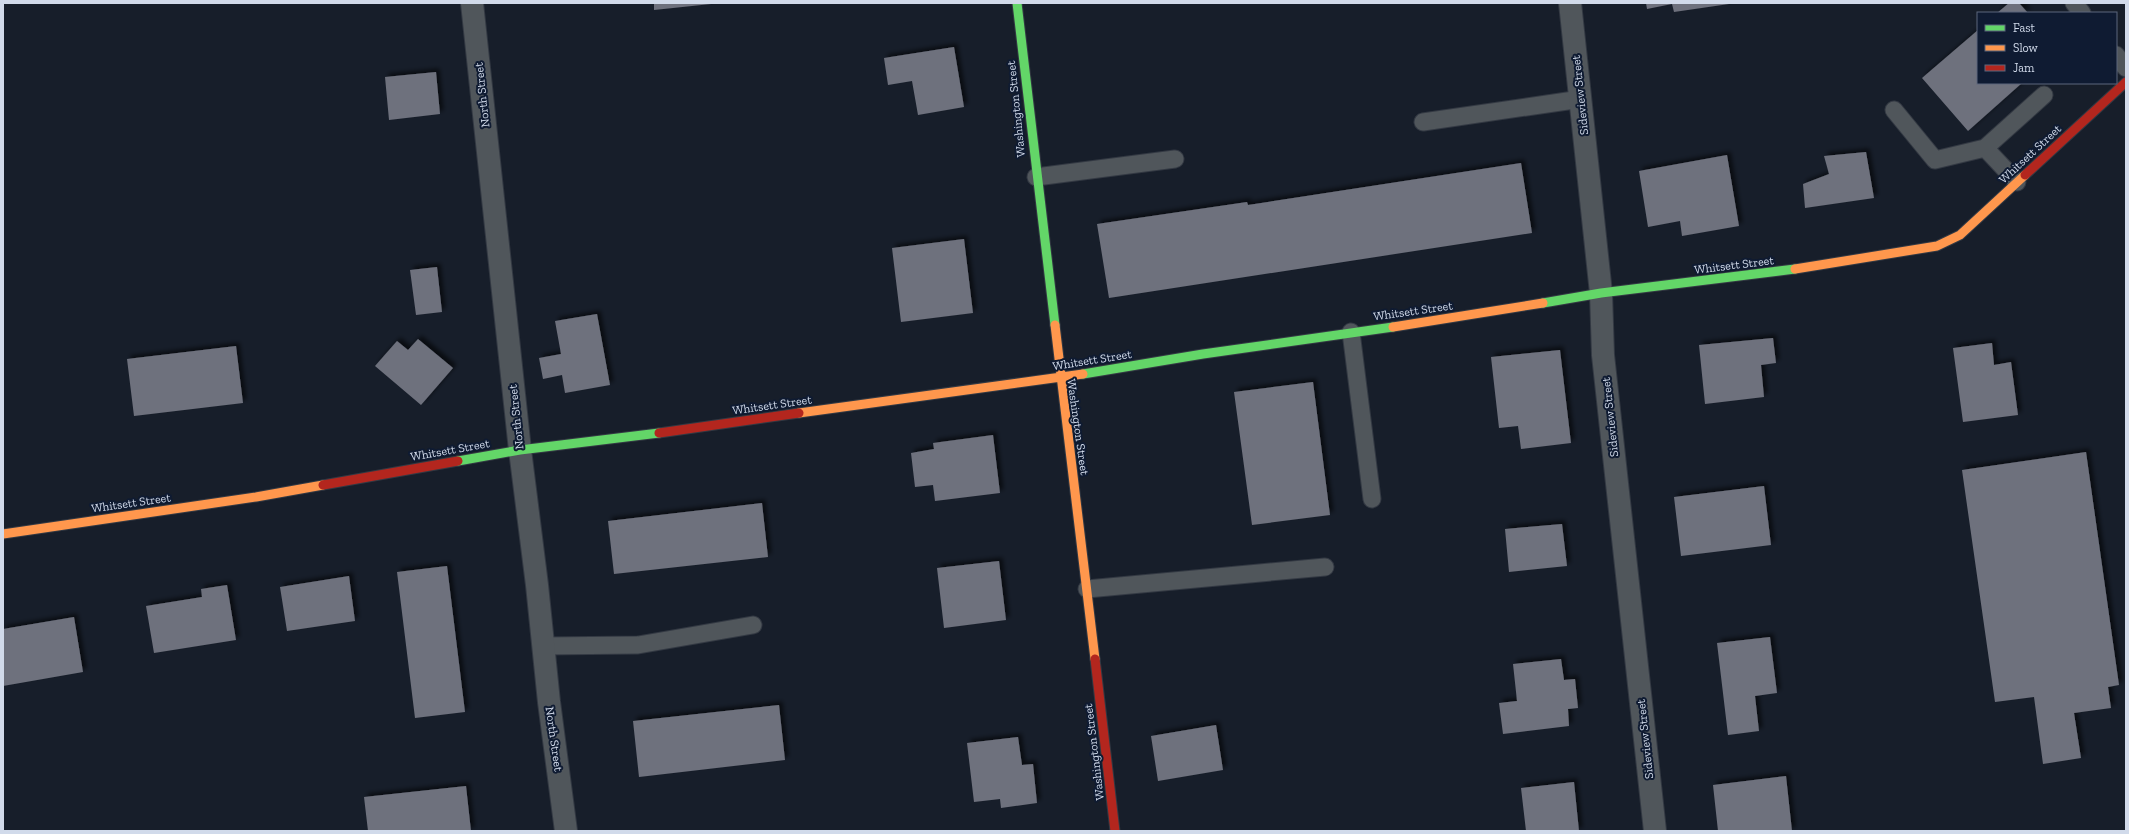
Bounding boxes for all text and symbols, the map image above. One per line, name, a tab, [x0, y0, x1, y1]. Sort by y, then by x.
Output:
legend	[1977, 12, 2117, 84]
text: Fast	[2013, 21, 2036, 35]
text: Slow	[2013, 41, 2039, 55]
street label: Sideview Street	[1569, 54, 1591, 136]
street label: Washington Street	[1004, 59, 1028, 158]
street label: North Street	[472, 61, 492, 128]
text: Jam	[2013, 61, 2035, 75]
street label: Whitsett Street	[1996, 121, 2064, 186]
street label: Whitsett Street	[1693, 253, 1775, 277]
street label: Whitsett Street	[1372, 298, 1454, 323]
street label: Whitsett Street	[1051, 347, 1133, 373]
street label: Sideview Street	[1599, 376, 1621, 458]
street label: Washington Street	[1064, 378, 1092, 477]
street label: North Street	[506, 383, 526, 450]
street label: Whitsett Street	[731, 392, 813, 417]
street label: Whitsett Street	[409, 436, 491, 464]
street label: Whitsett Street	[90, 490, 172, 515]
street label: Sideview Street	[1634, 698, 1656, 780]
street label: Washington Street	[1081, 702, 1107, 801]
street label: North Street	[543, 706, 566, 773]

